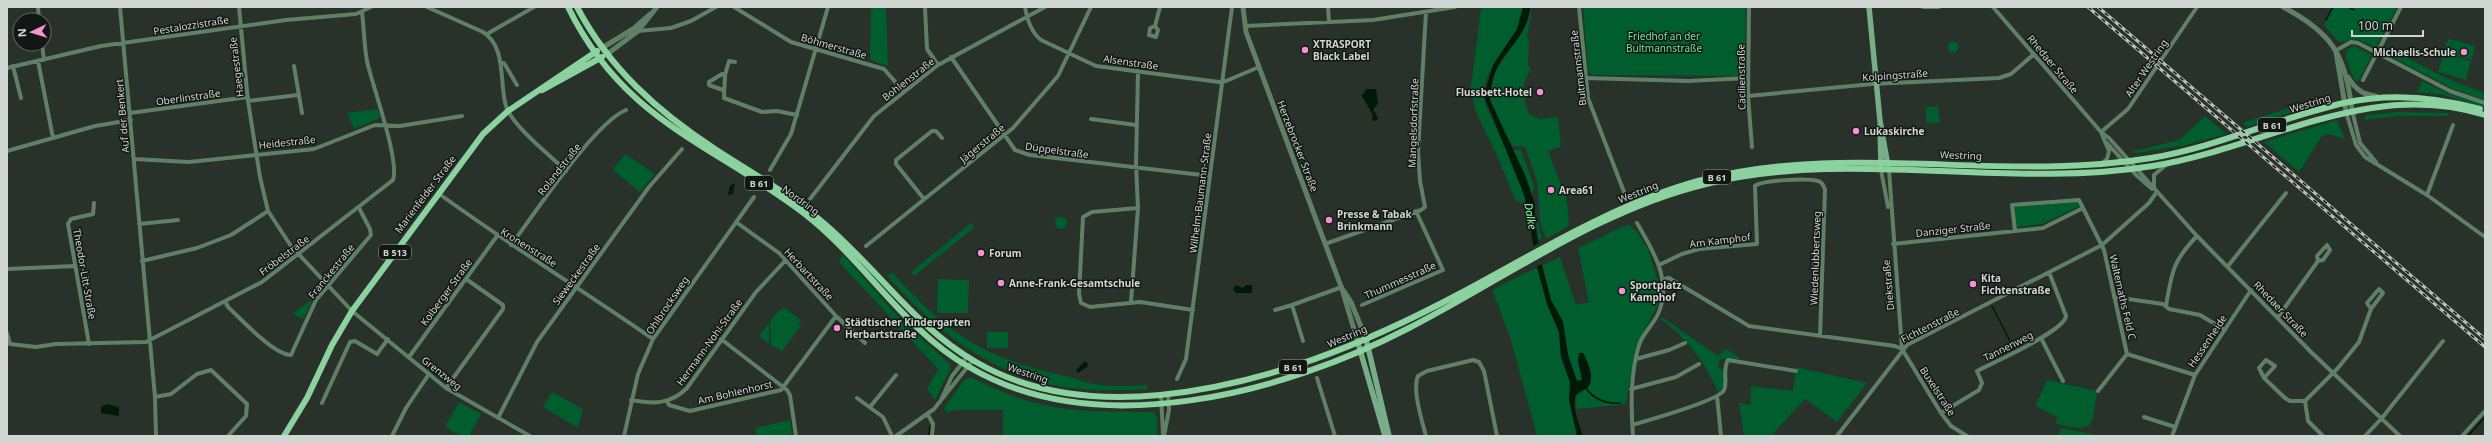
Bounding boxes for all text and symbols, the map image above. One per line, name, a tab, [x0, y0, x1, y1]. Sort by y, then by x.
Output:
north arrow	[12, 12, 52, 52]
street label: Pestalozzistraße	[152, 12, 230, 38]
scale bar	[2352, 12, 2423, 38]
text: 100 m	[2358, 17, 2393, 34]
text: N	[14, 28, 29, 38]
street label: Bultmannstraße	[1566, 29, 1590, 107]
park label: Friedhof an der Bultmannstraße	[1626, 29, 1702, 55]
street label: Böhmerstraße	[800, 30, 869, 62]
street label: Rhedaer Straße	[2024, 32, 2082, 97]
street label: Haegestraße	[225, 36, 247, 98]
street label: Alter Westring	[2121, 36, 2171, 100]
place label: XTRASPORT Black Label	[1313, 37, 1371, 63]
street label: Cäcilienstraße	[1733, 43, 1749, 110]
marker: XTRASPORT Black Label	[1300, 45, 1310, 55]
place label: Michaelis-Schule	[2373, 45, 2456, 59]
marker: Michaelis-Schule	[2459, 47, 2469, 57]
street label: Alsenstraße	[1103, 51, 1160, 73]
street label: Bohlenstraße	[879, 54, 937, 104]
street label: Kolpingstraße	[1862, 66, 1929, 84]
street label: Auf der Benkert	[112, 78, 132, 154]
street label: Mangelsdorfstraße	[1404, 78, 1422, 168]
street label: Oberlinstraße	[155, 85, 221, 108]
place label: Flussbett-Hotel	[1456, 85, 1532, 99]
marker: Flussbett-Hotel	[1535, 87, 1545, 97]
street label: Westring	[2288, 90, 2332, 116]
street label: Herzebrocker Straße	[1274, 98, 1322, 194]
road number: B 61	[2258, 118, 2286, 132]
street label: Jägerstraße	[956, 120, 1008, 166]
place label: Lukaskirche	[1864, 124, 1924, 138]
marker: Lukaskirche	[1851, 126, 1861, 136]
street label: Heidestraße	[258, 132, 317, 152]
street label: Wilhelm-Baumann-Straße	[1186, 132, 1214, 254]
street label: Düppelstraße	[1024, 139, 1090, 161]
street label: Rolandstraße	[534, 140, 584, 198]
street label: Westring	[1940, 147, 1982, 163]
street label: Marienfelder Straße	[391, 152, 459, 236]
road number: B 61	[1703, 170, 1731, 184]
road number: B 61	[745, 176, 773, 190]
street label: Westring	[1616, 178, 1660, 206]
street label: Nordring	[780, 182, 822, 218]
place label: Area61	[1559, 183, 1594, 197]
marker: Area61	[1546, 185, 1556, 195]
water label: Dalke	[1521, 201, 1541, 231]
place label: Presse & Tabak Brinkmann	[1337, 207, 1412, 233]
street label: Wiedenlübbertsweg	[1806, 211, 1824, 305]
marker: Presse & Tabak Brinkmann	[1324, 215, 1334, 225]
street label: Danziger Straße	[1915, 218, 1992, 240]
street label: Kronenstraße	[498, 224, 560, 270]
street label: Theodor-Litt-Straße	[70, 228, 100, 321]
street label: Am Kamphof	[1689, 229, 1752, 251]
street label: Fröbelstraße	[256, 231, 312, 278]
street label: Franckestraße	[305, 240, 358, 301]
street label: Sieweckestraße	[549, 240, 603, 308]
road number: B 513	[379, 245, 411, 259]
street label: Herbartstraße	[781, 245, 837, 303]
place label: Forum	[989, 246, 1022, 260]
marker: Forum	[976, 248, 986, 258]
street label: Waltemaths Feld C	[2106, 253, 2140, 342]
street label: Kolberger Straße	[417, 255, 475, 328]
street label: Thummesstraße	[1362, 258, 1438, 302]
street label: Diekstraße	[1879, 259, 1897, 311]
place label: Kita Fichtenstraße	[1981, 271, 2051, 297]
street label: Ohlbrocksweg	[642, 273, 692, 337]
place label: Anne-Frank-Gesamtschule	[1009, 276, 1140, 290]
marker: Anne-Frank-Gesamtschule	[996, 278, 1006, 288]
place label: Sportplatz Kamphof	[1630, 278, 1682, 304]
street label: Rhedaer Straße	[2251, 278, 2312, 340]
marker: Kita Fichtenstraße	[1968, 279, 1978, 289]
marker: Sportplatz Kamphof	[1617, 286, 1627, 296]
street label: Hermann-Nohl-Straße	[673, 296, 745, 388]
street label: Fichtenstraße	[1898, 304, 1962, 346]
street label: Hessenheide	[2184, 312, 2230, 370]
place label: Städtischer Kindergarten Herbartstraße	[845, 315, 971, 341]
street label: Westring	[1325, 321, 1369, 351]
marker: Städtischer Kindergarten Herbartstraße	[832, 323, 842, 333]
street label: Tannenweg	[1981, 327, 2035, 365]
street label: Grenzweg	[419, 353, 465, 393]
street label: Westring	[1006, 360, 1050, 386]
road number: B 61	[1279, 360, 1307, 374]
street label: Buxelstraße	[1917, 364, 1959, 419]
street label: Am Bohlenhorst	[696, 377, 774, 407]

